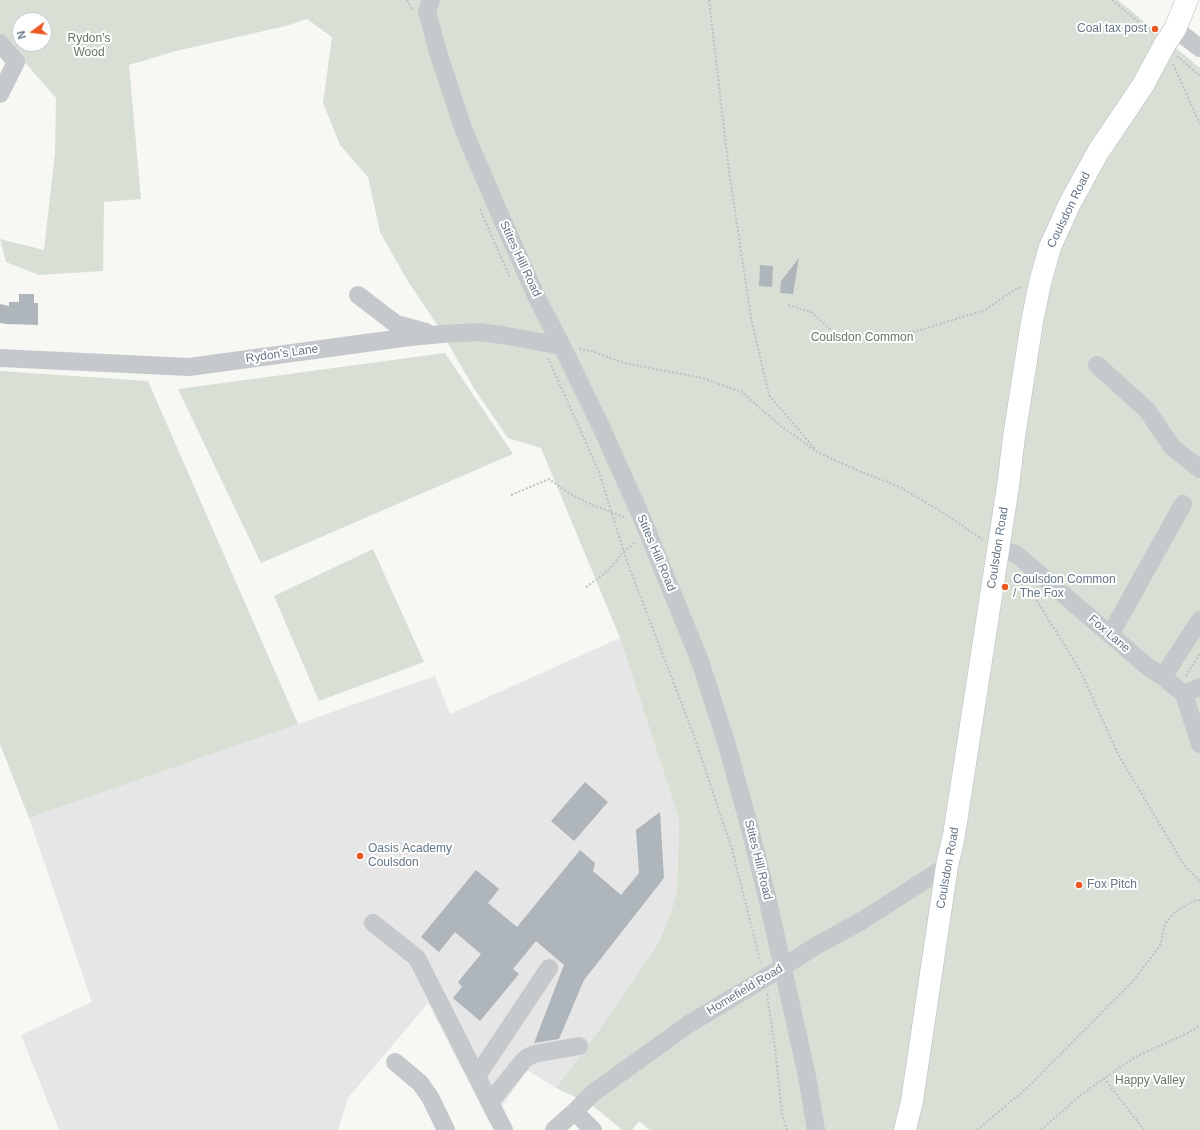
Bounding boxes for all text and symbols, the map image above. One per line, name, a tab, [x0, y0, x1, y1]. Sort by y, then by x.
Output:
north arrow	[12, 12, 52, 52]
place label: Coal tax post	[1077, 22, 1147, 36]
marker: Coal tax post	[1150, 24, 1160, 34]
text: N	[15, 29, 28, 40]
park label: Rydon's Wood	[68, 32, 110, 60]
street label: Coulsdon Road	[1044, 170, 1094, 250]
street label: Stites Hill Road	[496, 219, 544, 299]
park label: Coulsdon Common	[811, 331, 913, 345]
street label: Rydon's Lane	[245, 342, 319, 366]
street label: Coulsdon Road	[984, 506, 1012, 590]
street label: Stites Hill Road	[633, 512, 679, 594]
place label: Coulsdon Common / The Fox	[1013, 573, 1116, 601]
marker: Coulsdon Common / The Fox	[1000, 582, 1010, 592]
street label: Fox Lane	[1085, 612, 1133, 656]
street label: Stites Hill Road	[741, 818, 775, 902]
street label: Coulsdon Road	[934, 826, 962, 910]
place label: Oasis Academy Coulsdon	[368, 842, 452, 870]
marker: Oasis Academy Coulsdon	[355, 851, 365, 861]
place label: Fox Pitch	[1087, 878, 1137, 892]
marker: Fox Pitch	[1074, 880, 1084, 890]
street label: Homefield Road	[704, 962, 786, 1018]
park label: Happy Valley	[1115, 1074, 1185, 1088]

